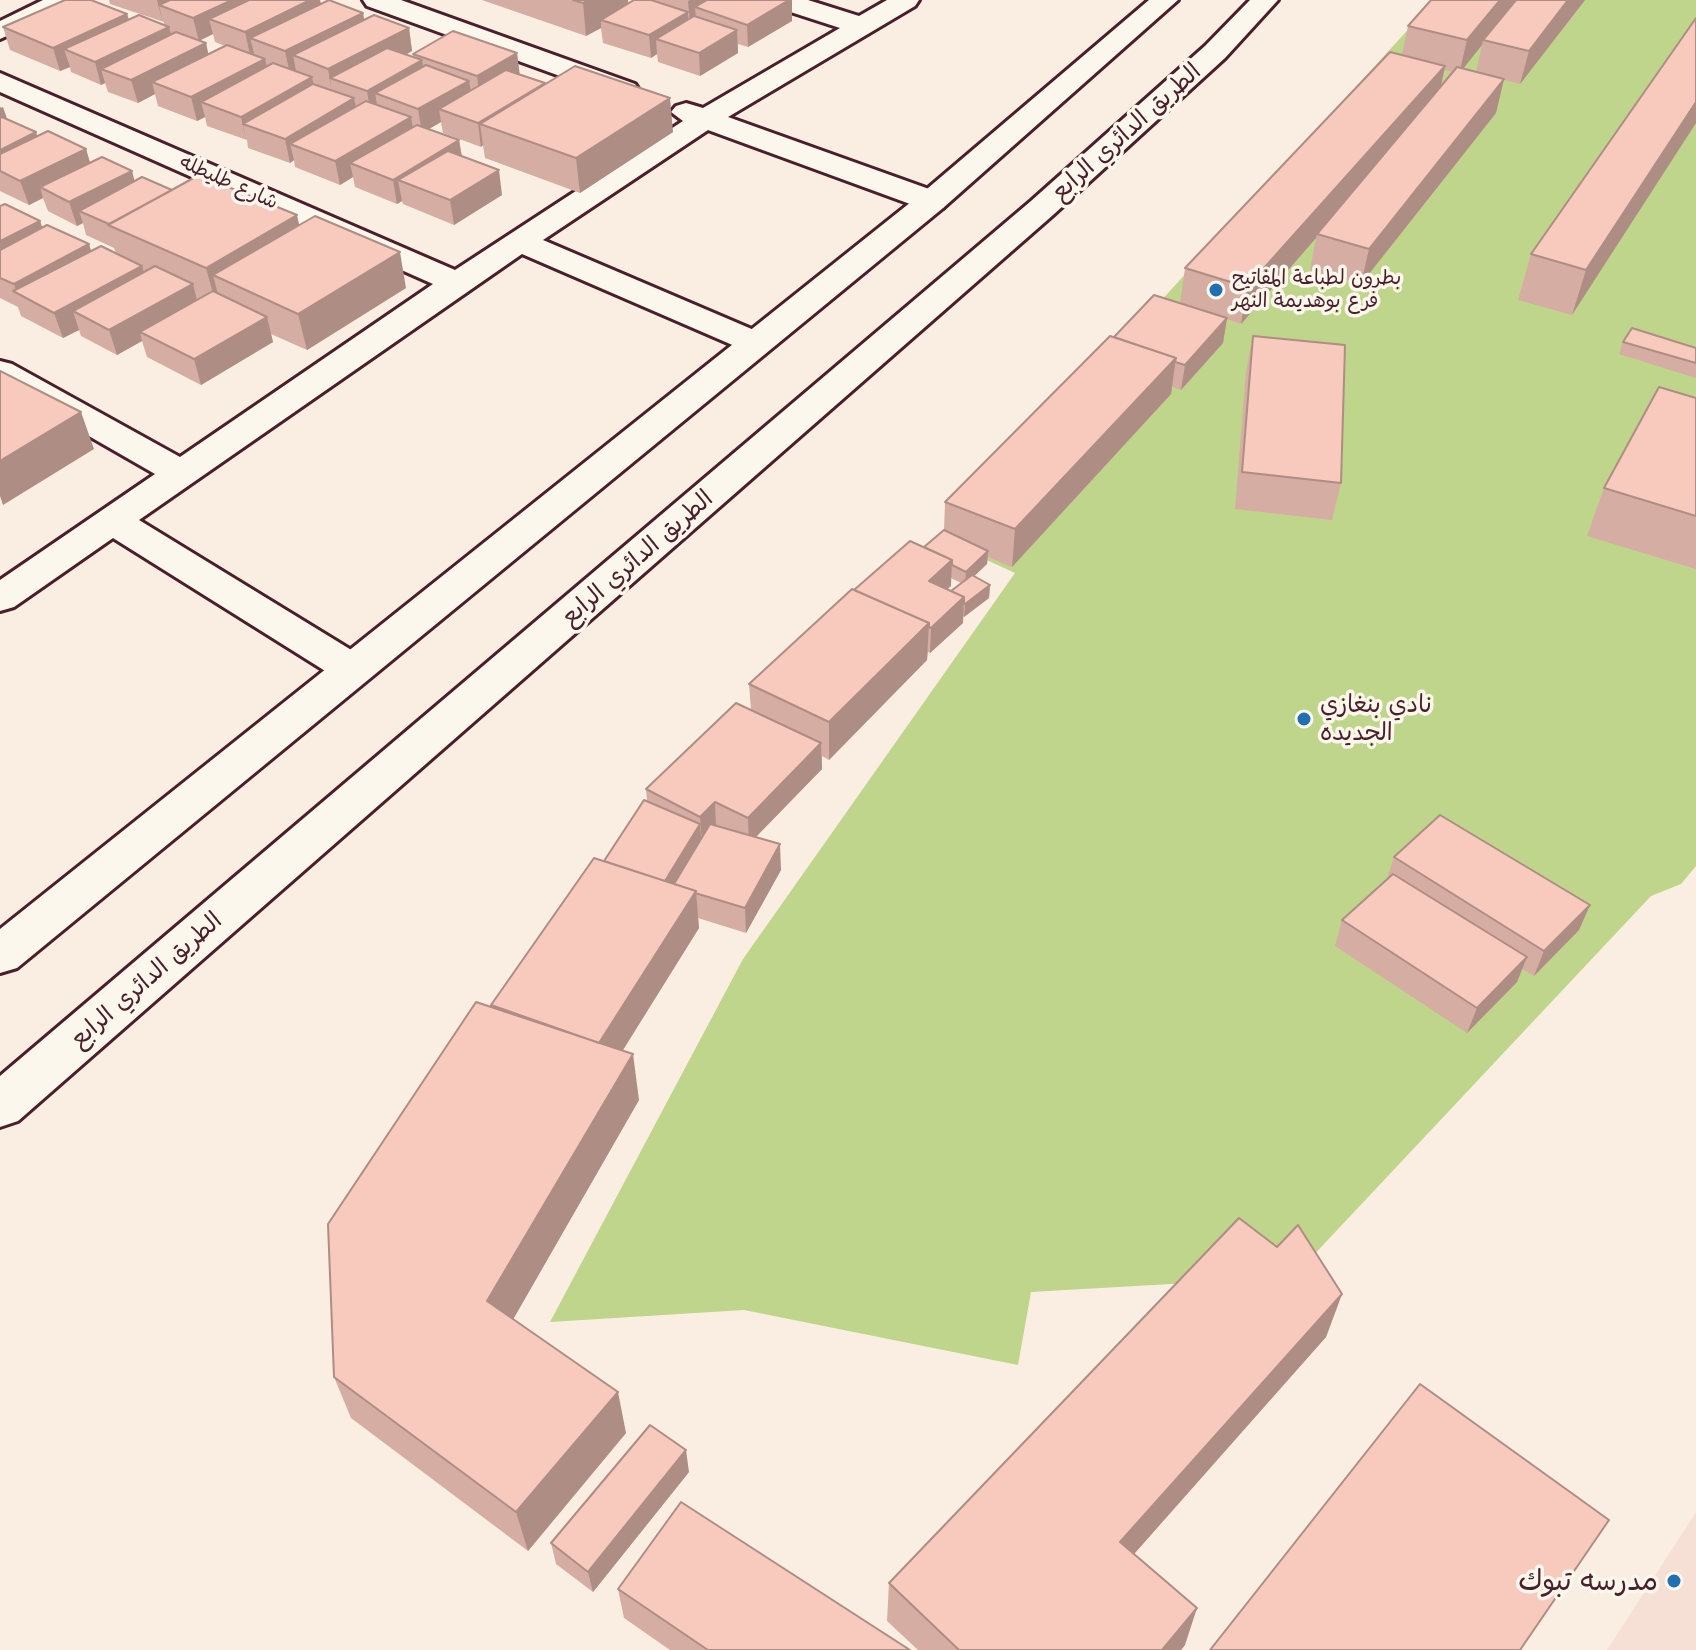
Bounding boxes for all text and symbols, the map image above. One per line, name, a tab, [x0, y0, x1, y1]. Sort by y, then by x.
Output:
street label: الطريق الدائري الرابع	[1045, 57, 1207, 207]
street label: شارع طليطله	[176, 150, 282, 214]
place label: بطرون لطباعة المفاتيح فرع بوهديمة النهر	[1232, 266, 1401, 313]
marker: بطرون لطباعة المفاتيح فرع بوهديمة النهر	[1207, 281, 1225, 299]
street label: الطريق الدائري الرابع	[555, 484, 719, 632]
place label: نادي بنغازي الجديده	[1320, 691, 1432, 747]
marker: نادي بنغازي الجديده	[1295, 710, 1313, 728]
street label: الطريق الدائري الرابع	[64, 906, 228, 1054]
place label: مدرسه تبوك	[1518, 1564, 1658, 1598]
marker: مدرسه تبوك	[1665, 1572, 1683, 1590]

